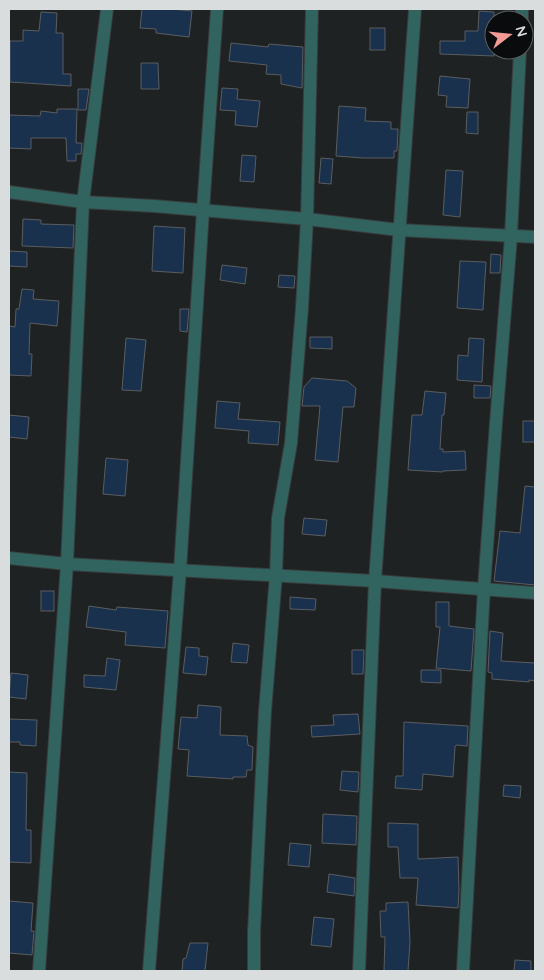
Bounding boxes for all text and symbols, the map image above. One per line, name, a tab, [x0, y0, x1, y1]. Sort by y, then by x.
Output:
north arrow	[484, 10, 534, 60]
text: N	[511, 24, 532, 39]

